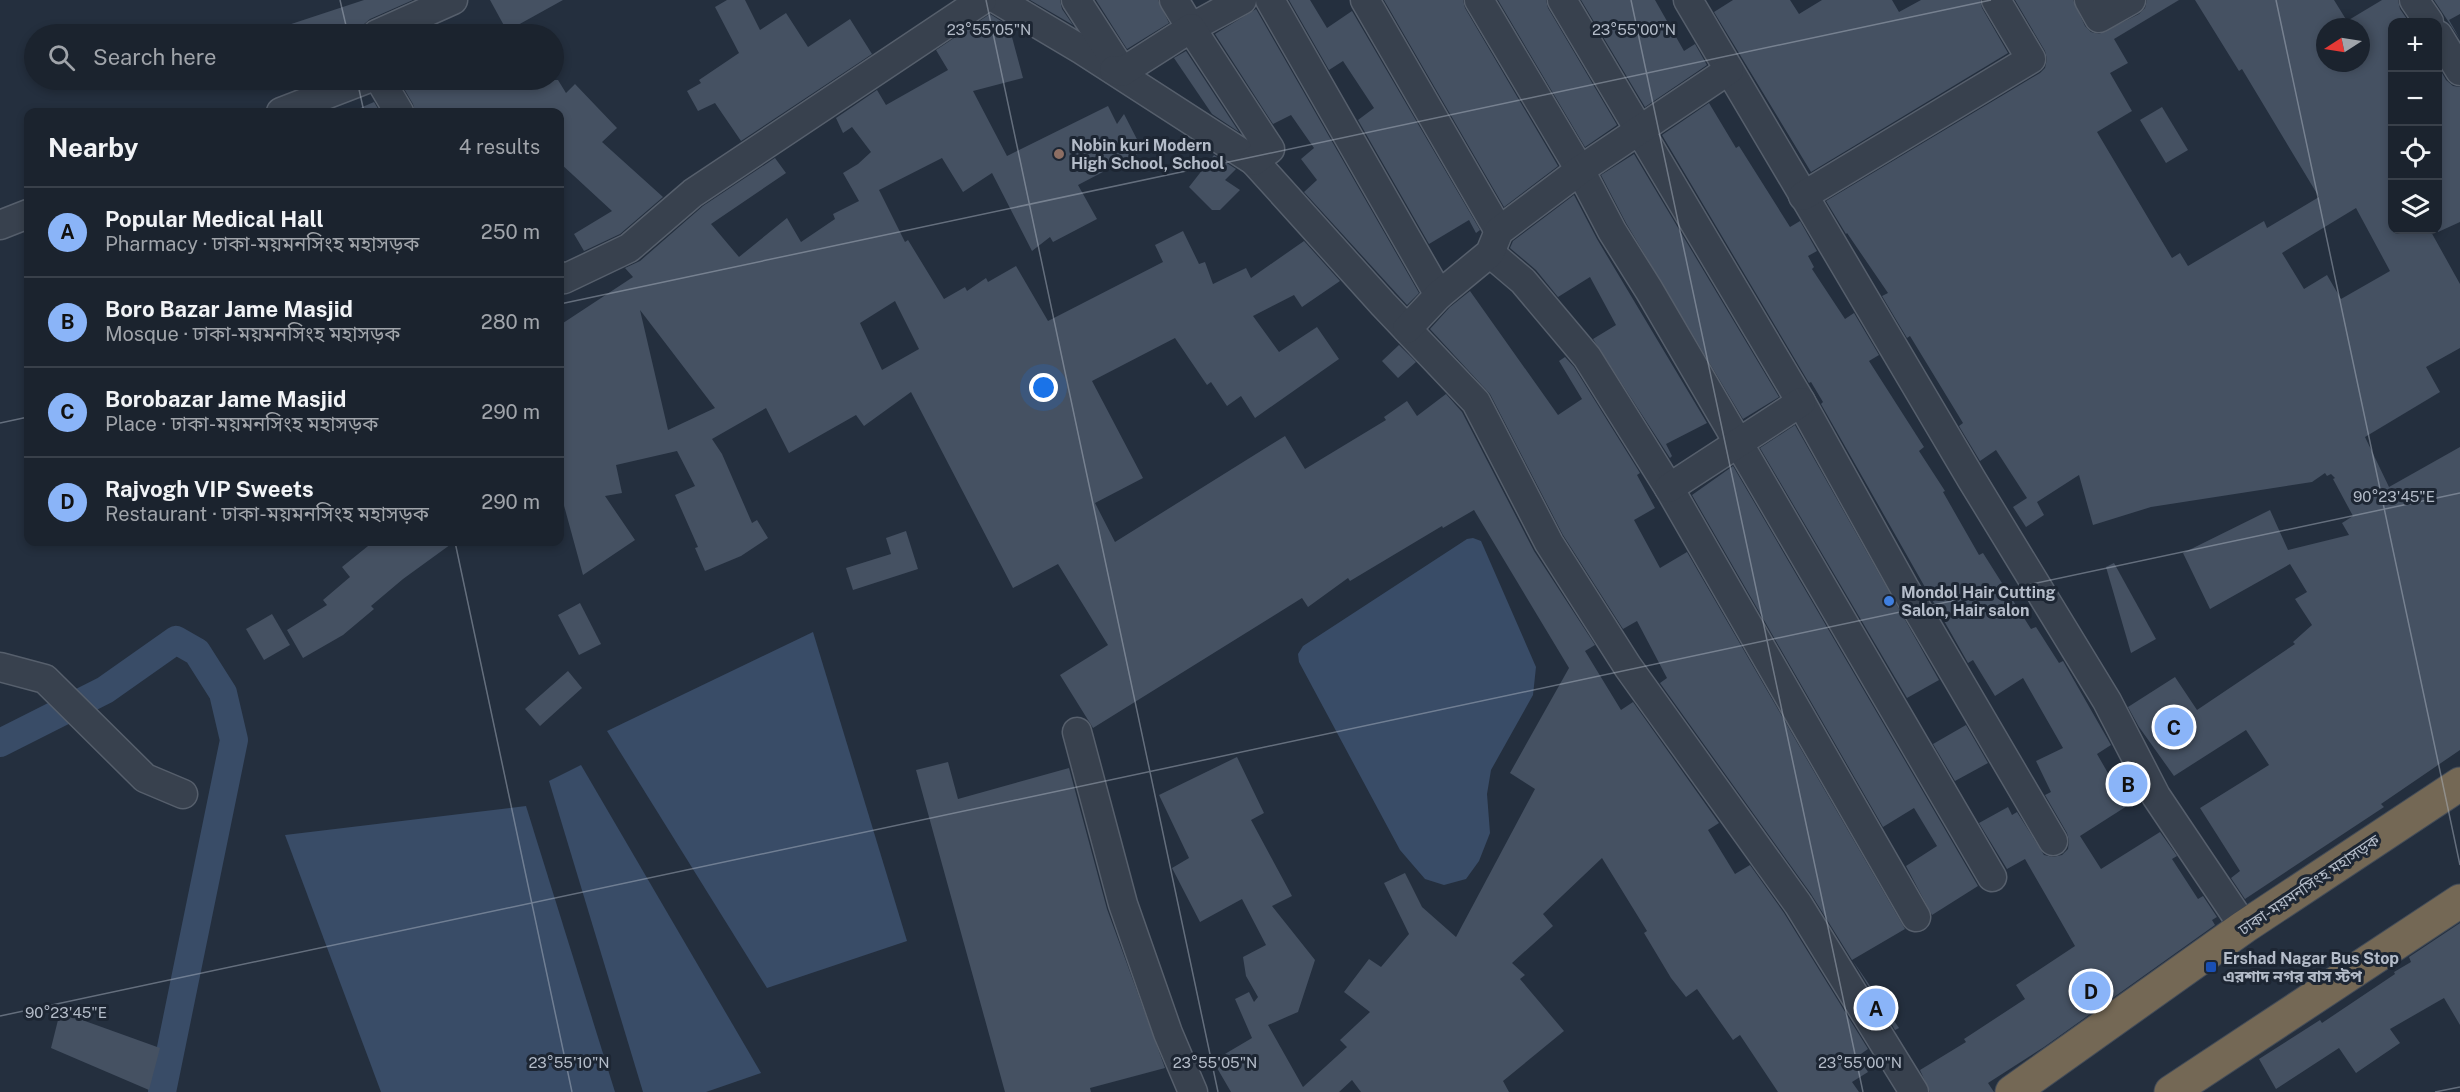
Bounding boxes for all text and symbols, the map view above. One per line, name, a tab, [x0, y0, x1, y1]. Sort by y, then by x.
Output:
north arrow	[2316, 18, 2370, 72]
map controls	[2388, 18, 2442, 234]
button: +	[2388, 18, 2442, 72]
text: 23°55'05"N	[947, 21, 1031, 38]
text: 23°55'00"N	[1592, 21, 1676, 38]
search box	[24, 24, 564, 90]
icon: search	[45, 41, 78, 74]
text: Search here	[93, 44, 217, 70]
button: −	[2388, 72, 2442, 126]
button: locate	[2388, 126, 2442, 180]
text: Nearby	[48, 132, 138, 163]
text: 4 results	[459, 135, 540, 159]
place label: Nobin kuri Modern High School, School	[1071, 136, 1225, 173]
marker: Nobin kuri Modern High School, School	[1052, 147, 1066, 161]
button: layers	[2388, 180, 2442, 234]
text: Popular Medical Hall	[105, 206, 324, 232]
text: A	[60, 220, 75, 244]
text: 250 m	[481, 220, 540, 244]
text: Pharmacy · ঢাকা-ময়মনসিংহ মহাসড়ক	[105, 232, 419, 256]
text: Boro Bazar Jame Masjid	[105, 296, 353, 322]
text: B	[61, 310, 74, 334]
text: 280 m	[481, 310, 540, 334]
text: Mosque · ঢাকা-ময়মনসিংহ মহাসড়ক	[105, 322, 400, 346]
your location	[1029, 373, 1058, 402]
text: Borobazar Jame Masjid	[105, 386, 346, 412]
text: C	[60, 400, 75, 424]
text: 290 m	[481, 400, 540, 424]
text: Place · ঢাকা-ময়মনসিংহ মহাসড়ক	[105, 412, 378, 436]
text: Rajvogh VIP Sweets	[105, 476, 314, 502]
text: 90°23'45"E	[2353, 488, 2435, 505]
text: D	[60, 490, 75, 514]
text: 290 m	[481, 490, 540, 514]
text: Restaurant · ঢাকা-ময়মনসিংহ মহাসড়ক	[105, 502, 429, 526]
place label: Mondol Hair Cutting Salon, Hair salon	[1901, 583, 2056, 620]
marker: Mondol Hair Cutting Salon, Hair salon	[1882, 594, 1896, 608]
pin: C	[2154, 704, 2194, 750]
pin: B	[2108, 762, 2148, 806]
street label: ঢাকা-ময়মনসিংহ মহাসড়ক	[2234, 830, 2384, 940]
place label: Ershad Nagar Bus Stop এরশাদ নগর বাস স্টপ	[2223, 949, 2399, 986]
marker: Ershad Nagar Bus Stop এরশাদ নগর বাস স্টপ	[2204, 960, 2218, 974]
pin: D	[2072, 968, 2110, 1014]
pin: A	[1856, 986, 1896, 1030]
text: 90°23'45"E	[25, 1004, 107, 1021]
text: 23°55'10"N	[528, 1054, 610, 1071]
text: 23°55'05"N	[1173, 1054, 1257, 1071]
text: 23°55'00"N	[1818, 1054, 1902, 1071]

